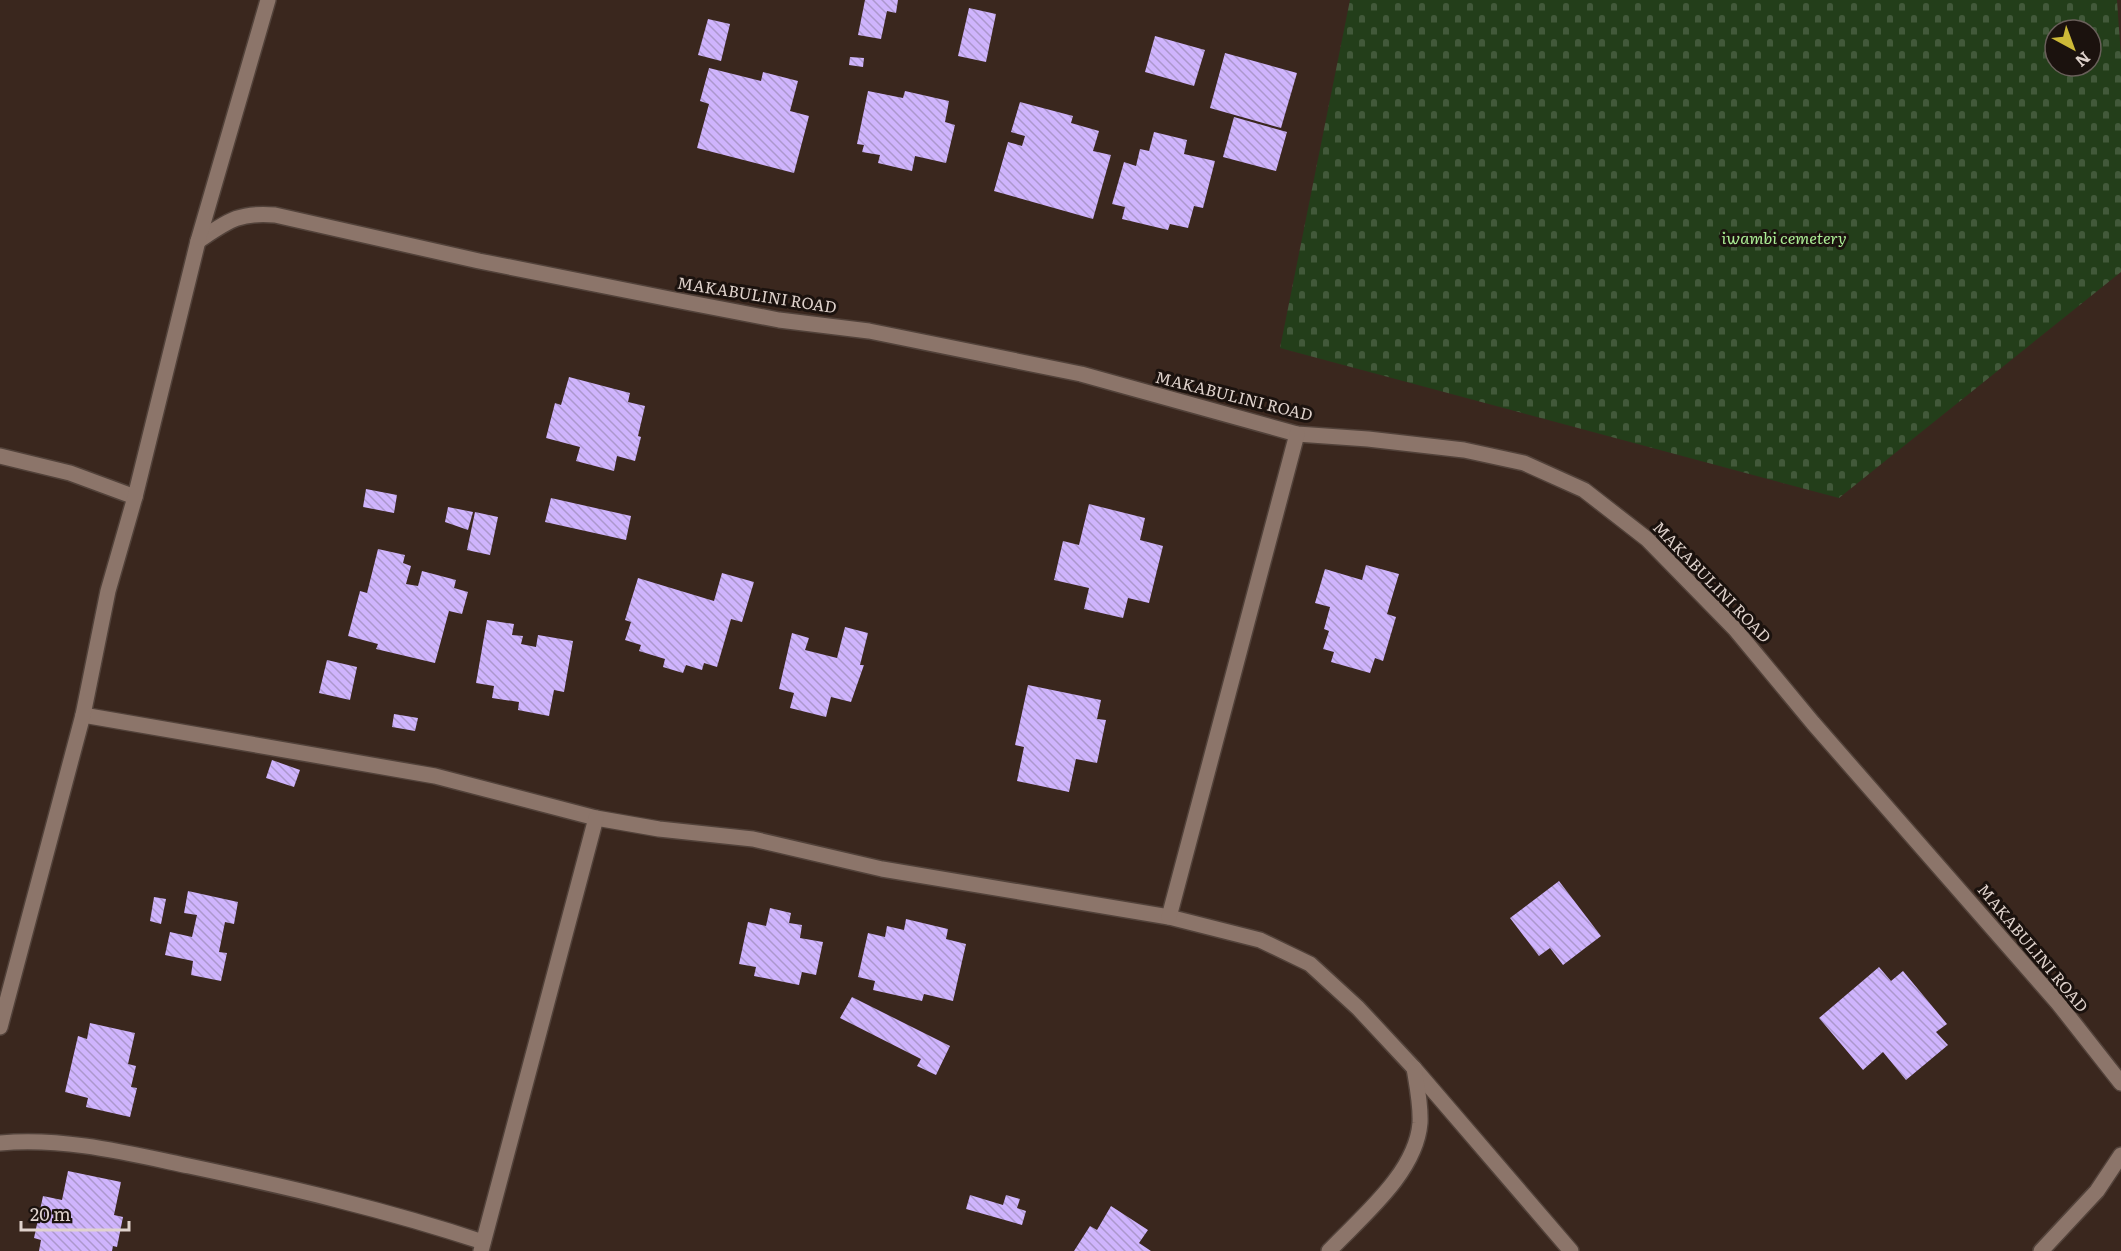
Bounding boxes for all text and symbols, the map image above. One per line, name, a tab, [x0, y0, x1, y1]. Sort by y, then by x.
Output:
north arrow	[2043, 18, 2103, 78]
text: N	[2071, 47, 2096, 74]
park label: iwambi cemetery	[1721, 225, 1847, 249]
street label: MAKABULINI ROAD	[676, 270, 839, 318]
street label: MAKABULINI ROAD	[1153, 364, 1315, 426]
street label: MAKABULINI ROAD	[1648, 515, 1777, 648]
street label: MAKABULINI ROAD	[1973, 878, 2095, 1017]
scale bar	[21, 1194, 129, 1232]
text: 20 m	[30, 1200, 71, 1227]

